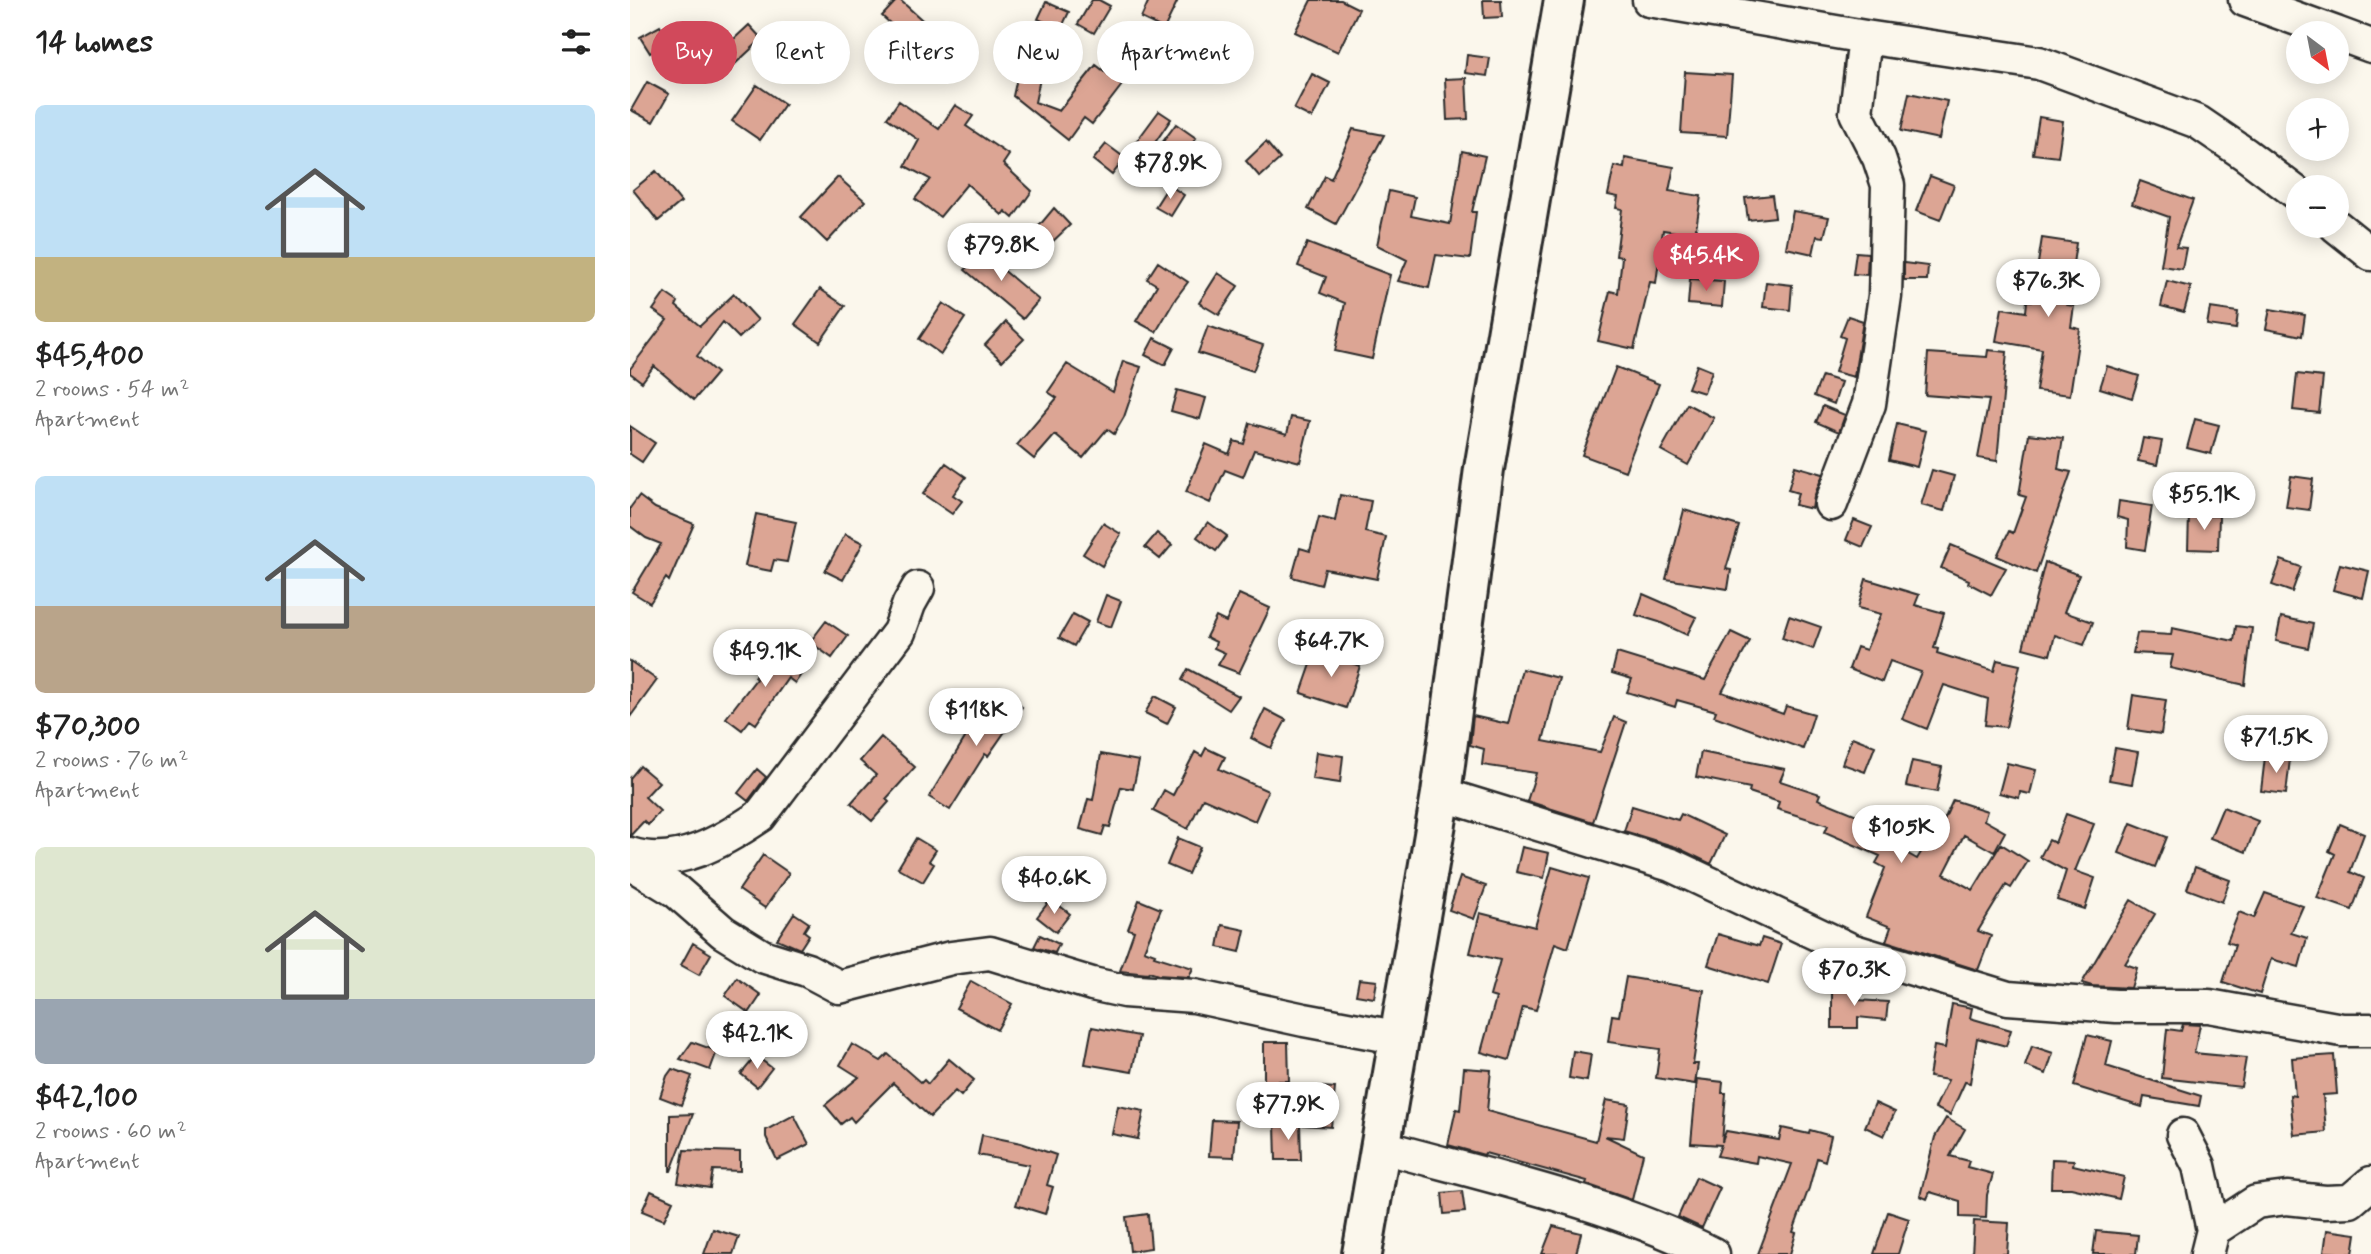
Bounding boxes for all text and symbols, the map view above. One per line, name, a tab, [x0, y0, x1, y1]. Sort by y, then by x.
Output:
chip: Buy	[651, 21, 737, 84]
chip: Rent	[751, 21, 850, 84]
chip: Filters	[864, 21, 979, 84]
chip: New	[993, 21, 1083, 84]
chip: Apartment	[1097, 21, 1254, 84]
north arrow	[2286, 21, 2348, 84]
map controls	[2286, 21, 2349, 238]
text: 14 homes	[35, 23, 153, 62]
icon: filters	[557, 23, 595, 61]
button: +	[2286, 98, 2349, 161]
pin: $78.9K	[1113, 142, 1227, 201]
text: $78.9K	[1134, 149, 1206, 179]
icon: home	[252, 150, 378, 276]
button: −	[2286, 175, 2349, 238]
pin: $79.8K	[944, 224, 1058, 283]
text: $79.8K	[963, 231, 1039, 261]
pin: $45.4K	[1649, 233, 1763, 293]
text: $45.4K	[1669, 241, 1743, 271]
pin: $76.3K	[1991, 260, 2105, 319]
text: $76.3K	[2012, 267, 2084, 297]
text: $45,400	[35, 336, 144, 375]
text: 2 rooms · 54 m²	[35, 375, 189, 405]
text: Apartment	[35, 405, 140, 435]
pin: $55.1K	[2147, 472, 2261, 532]
text: $55.1K	[2169, 480, 2239, 510]
icon: home	[252, 521, 378, 647]
pin: $64.7K	[1274, 620, 1388, 679]
text: $64.7K	[1294, 627, 1368, 657]
pin: $49.1K	[708, 630, 822, 689]
text: $49.1K	[729, 637, 801, 667]
pin: $118K	[927, 688, 1025, 748]
text: $118K	[945, 696, 1007, 726]
text: $70,300	[35, 707, 141, 746]
pin: $71.5K	[2219, 716, 2333, 775]
text: $71.5K	[2240, 723, 2312, 753]
text: 2 rooms · 76 m²	[35, 746, 188, 776]
text: Apartment	[35, 776, 140, 806]
pin: $105K	[1852, 806, 1950, 865]
text: $105K	[1868, 813, 1934, 843]
pin: $40.6K	[997, 856, 1111, 916]
text: $40.6K	[1018, 864, 1090, 894]
icon: home	[252, 892, 378, 1018]
pin: $70.3K	[1797, 948, 1911, 1008]
text: $70.3K	[1818, 956, 1890, 986]
pin: $42.1K	[700, 1012, 814, 1071]
text: $42.1K	[722, 1019, 792, 1049]
text: $42,100	[35, 1078, 138, 1117]
pin: $77.9K	[1231, 1082, 1345, 1142]
text: $77.9K	[1252, 1090, 1324, 1120]
text: 2 rooms · 60 m²	[35, 1117, 187, 1147]
text: Apartment	[35, 1147, 140, 1177]

